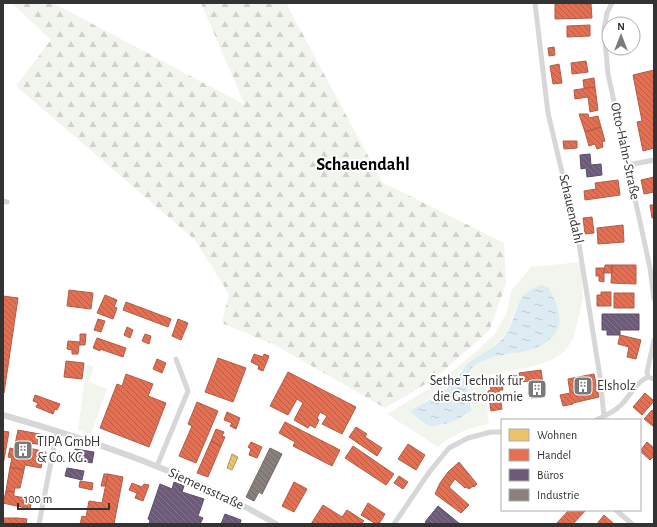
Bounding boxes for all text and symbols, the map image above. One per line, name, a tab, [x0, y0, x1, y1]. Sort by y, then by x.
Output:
north arrow	[601, 16, 641, 56]
text: N	[617, 21, 625, 32]
street label: Otto-Hahn-Straße	[608, 101, 642, 201]
district label: Schauendahl	[316, 156, 410, 174]
street label: Schauendahl	[556, 173, 586, 245]
place label: Sethe Technik für die Gastronomie	[430, 374, 523, 404]
building icon: Elsholz	[572, 375, 594, 397]
building icon: Sethe Technik für die Gastronomie	[526, 378, 548, 400]
place label: Elsholz	[597, 379, 636, 393]
legend	[501, 419, 641, 511]
text: Wohnen	[537, 429, 577, 441]
place label: TIPA GmbH & Co. KG.	[37, 435, 100, 465]
building icon: TIPA GmbH & Co. KG.	[12, 439, 34, 461]
text: Handel	[537, 449, 571, 461]
street label: Siemensstraße	[166, 465, 246, 513]
text: Büros	[537, 469, 564, 481]
scale bar	[18, 485, 109, 511]
text: Industrie	[537, 489, 579, 501]
text: 100 m	[24, 493, 52, 505]

